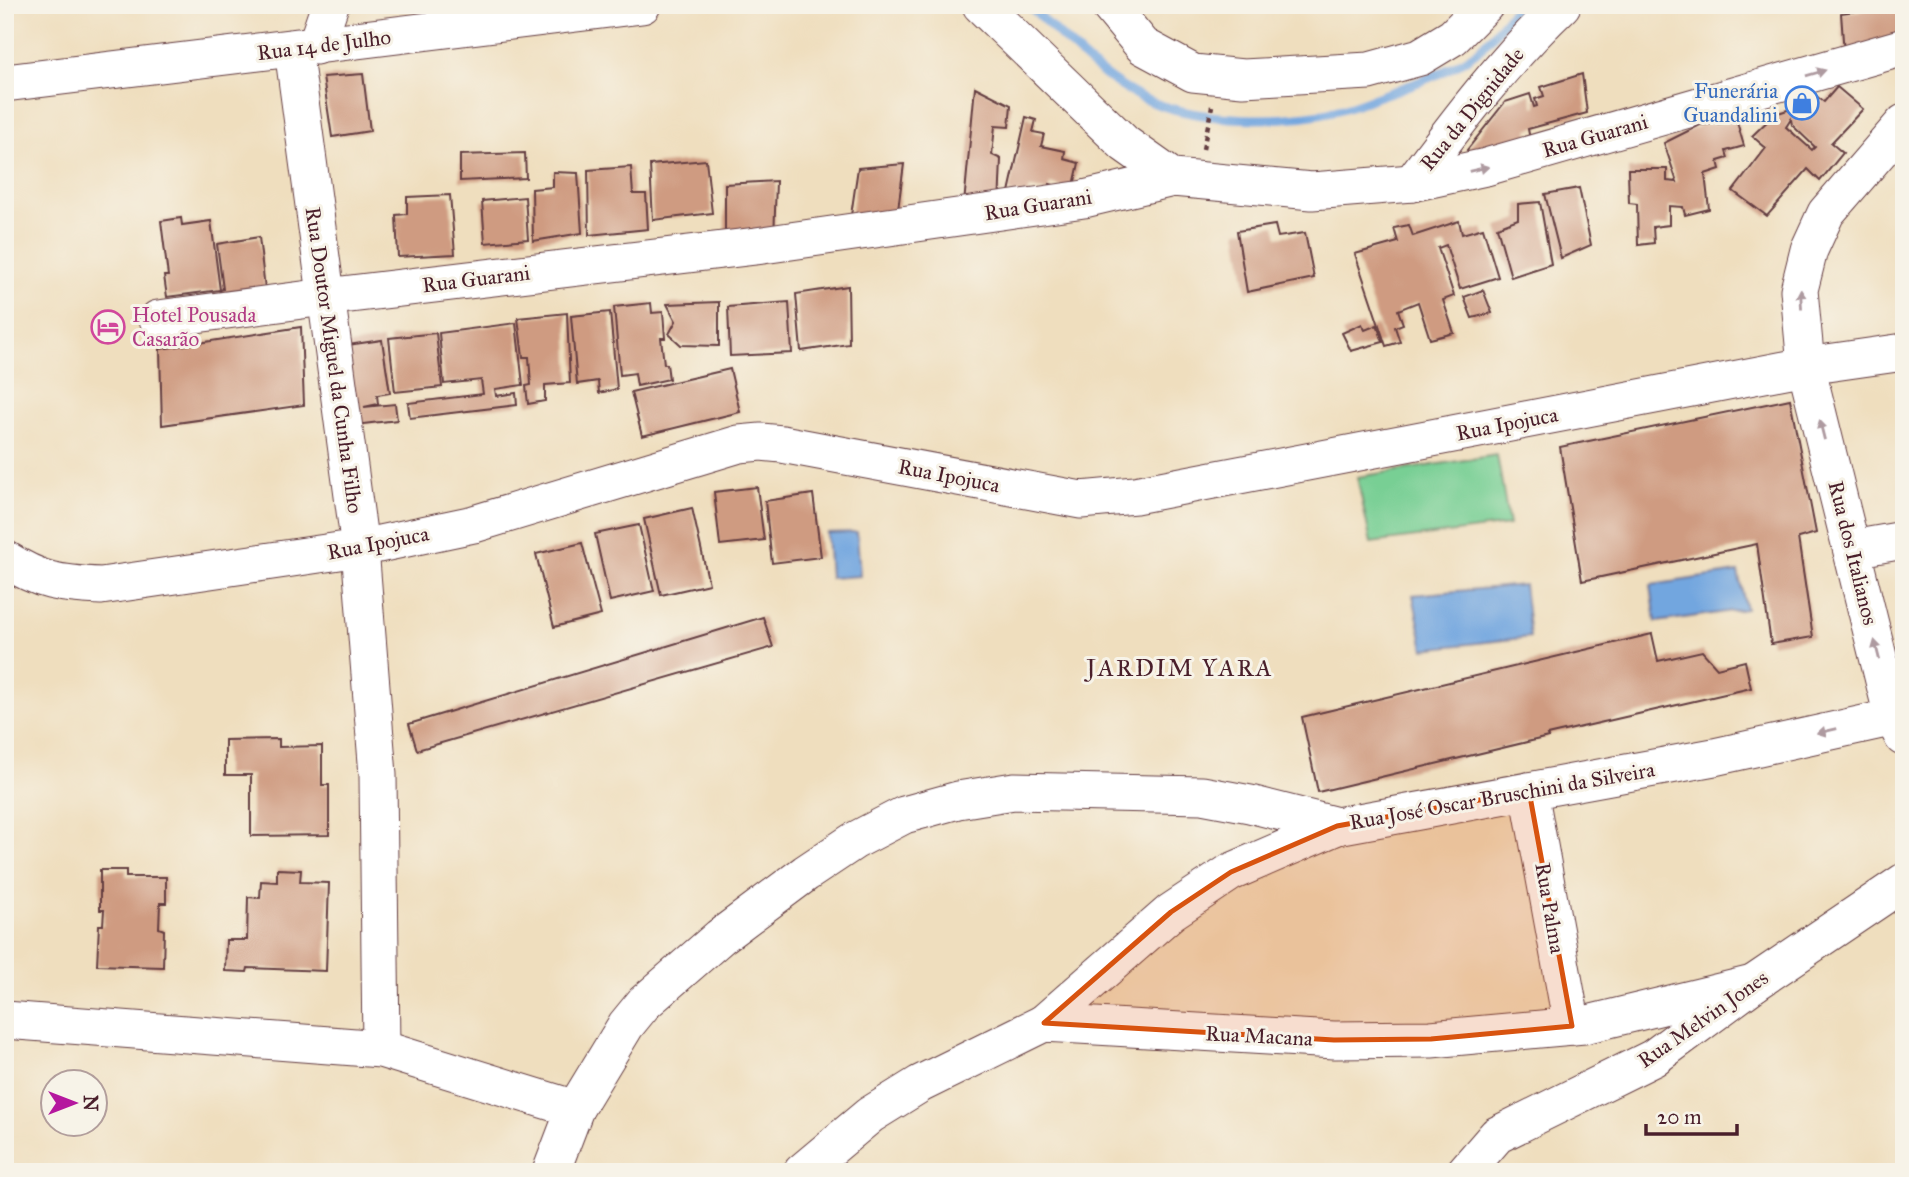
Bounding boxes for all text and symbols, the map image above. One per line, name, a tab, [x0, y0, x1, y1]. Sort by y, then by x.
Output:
street label: Rua 14 de Julho	[256, 24, 393, 66]
street label: Rua da Dignidade	[1414, 42, 1530, 176]
one-way arrow	[1805, 67, 1826, 77]
place label: Funerária Guandalini	[1683, 78, 1778, 128]
shop icon: Funerária Guandalini	[1783, 84, 1821, 122]
street label: Rua Guarani	[1539, 108, 1651, 163]
one-way arrow	[1468, 163, 1490, 174]
street label: Rua Guarani	[982, 184, 1094, 226]
street label: Rua Doutor Miguel da Cunha Filho	[300, 205, 368, 515]
street label: Rua Guarani	[421, 259, 532, 299]
one-way arrow	[1795, 287, 1806, 309]
place label: Hotel Pousada Casarão	[132, 302, 257, 352]
hotel icon: Hotel Pousada Casarão	[89, 308, 127, 346]
street label: Rua Ipojuca	[1454, 401, 1560, 447]
one-way arrow	[1816, 418, 1827, 440]
street label: Rua Ipojuca	[896, 453, 1002, 499]
street label: Rua dos Italianos	[1823, 478, 1883, 628]
street label: Rua Ipojuca	[325, 520, 431, 566]
one-way arrow	[1871, 639, 1882, 661]
district label: JARDIM YARA	[1083, 653, 1274, 683]
one-way arrow	[1816, 726, 1838, 737]
street label: Rua José Oscar Bruschini da Silveira	[1347, 756, 1657, 836]
street label: Rua Palma	[1529, 861, 1571, 956]
street label: Rua Melvin Jones	[1633, 964, 1773, 1074]
street label: Rua Macana	[1205, 1020, 1314, 1052]
north arrow	[38, 1068, 108, 1138]
scale bar	[1646, 1093, 1738, 1137]
text: N	[79, 1095, 102, 1111]
text: 20 m	[1657, 1104, 1702, 1130]

